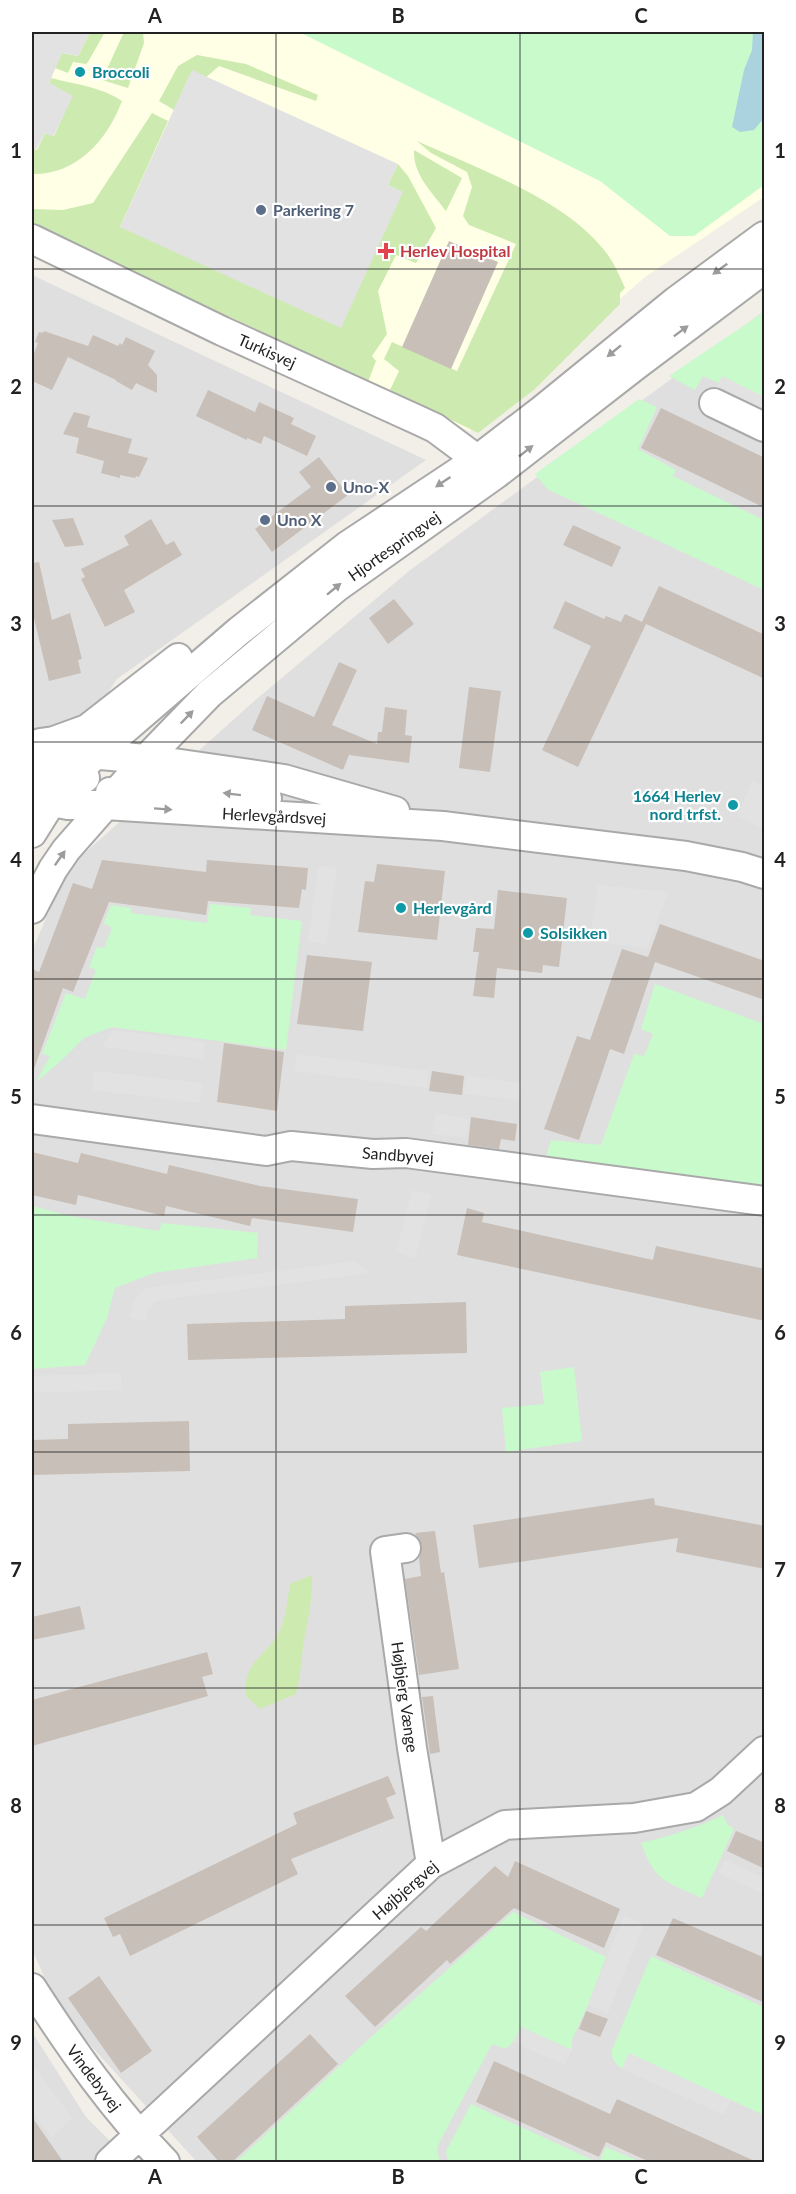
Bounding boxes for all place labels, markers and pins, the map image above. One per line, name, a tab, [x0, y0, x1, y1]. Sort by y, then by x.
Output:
place label: Broccoli	[92, 62, 150, 81]
marker: Broccoli	[73, 65, 87, 79]
place label: Parkering 7	[273, 200, 354, 219]
marker: Parkering 7	[254, 203, 268, 217]
place label: Herlev Hospital	[400, 241, 510, 260]
marker: Herlev Hospital	[377, 242, 395, 260]
place label: Uno-X	[343, 477, 389, 496]
marker: Uno-X	[324, 480, 338, 494]
place label: Uno X	[277, 510, 322, 529]
marker: Uno X	[258, 513, 272, 527]
place label: 1664 Herlev nord trfst.	[633, 786, 722, 823]
marker: 1664 Herlev nord trfst.	[726, 798, 740, 812]
place label: Herlevgård	[413, 898, 492, 917]
marker: Herlevgård	[394, 901, 408, 915]
place label: Solsikken	[540, 923, 607, 942]
marker: Solsikken	[521, 926, 535, 940]

